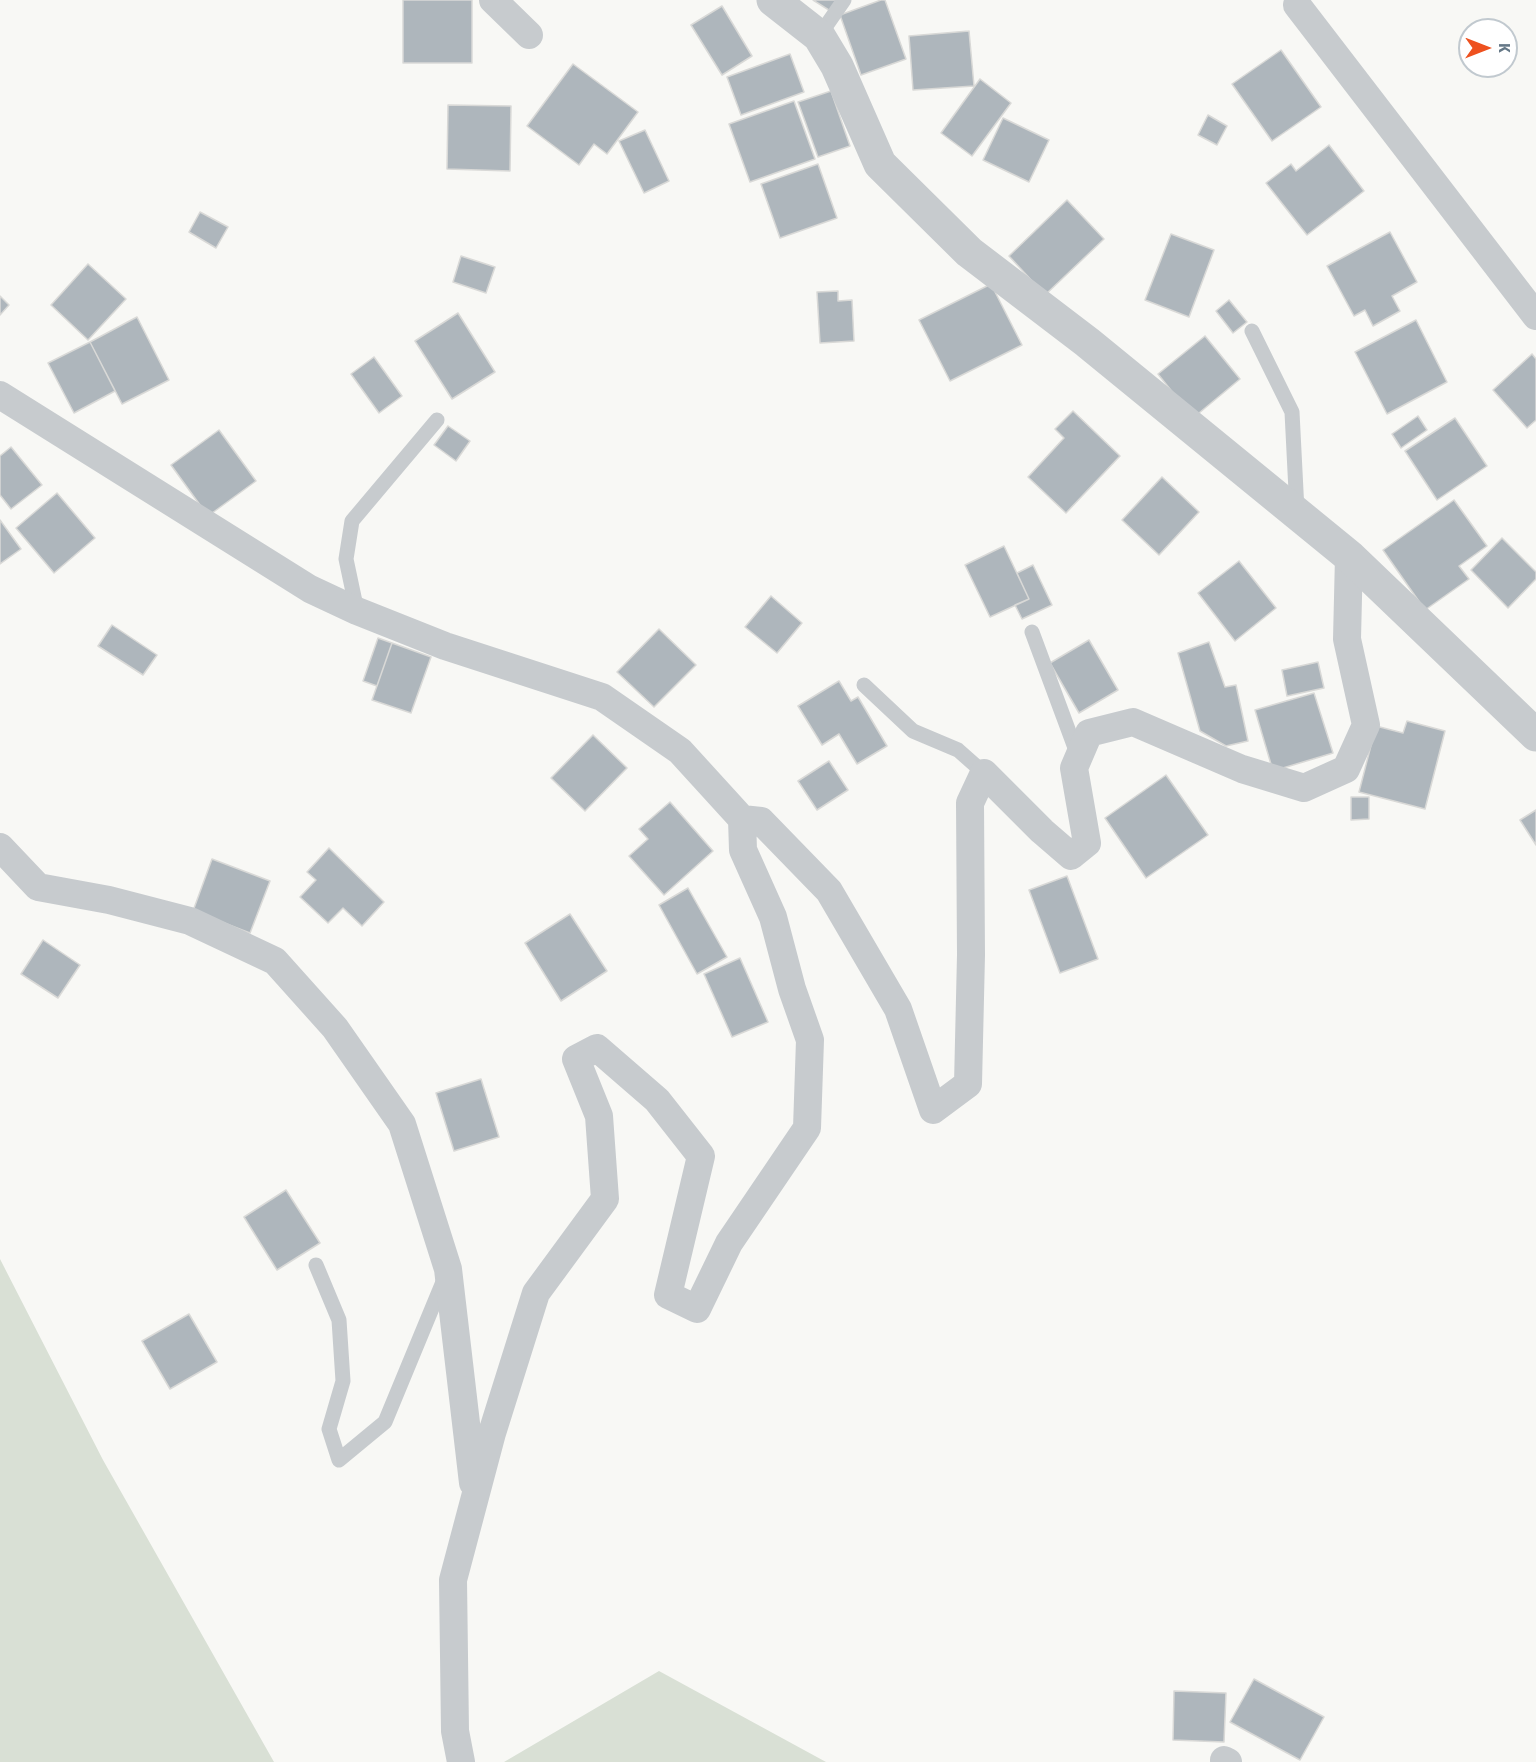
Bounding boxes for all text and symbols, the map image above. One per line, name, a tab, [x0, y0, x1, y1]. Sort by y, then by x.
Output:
north arrow	[1458, 18, 1518, 78]
text: K	[1495, 43, 1514, 53]

